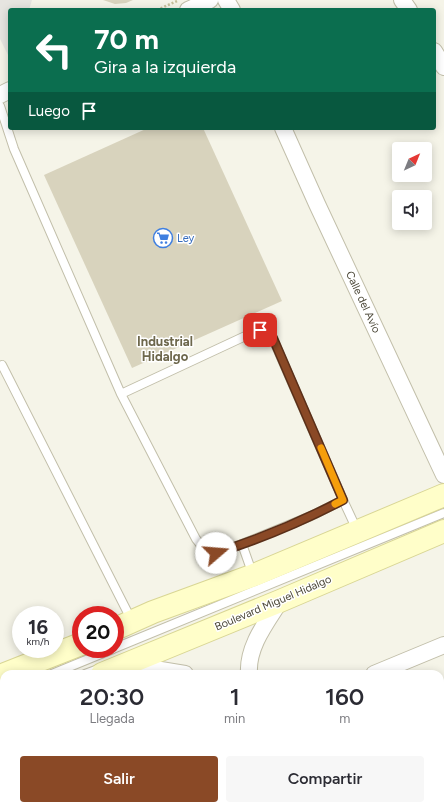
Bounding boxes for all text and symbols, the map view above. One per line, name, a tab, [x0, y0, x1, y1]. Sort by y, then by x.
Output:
text: 70 m	[94, 22, 159, 56]
icon: left	[28, 24, 80, 76]
text: Gira a la izquierda	[94, 56, 236, 78]
icon: arrive	[78, 100, 100, 122]
text: Luego	[28, 102, 70, 120]
north arrow	[392, 142, 432, 182]
map controls	[392, 142, 432, 230]
button: sound	[392, 190, 432, 230]
supermarket icon: Ley	[152, 227, 174, 249]
place label: Ley	[177, 232, 195, 245]
street label: Calle del Avío	[343, 269, 383, 335]
pin	[243, 313, 277, 347]
icon: arrive	[249, 319, 271, 341]
district label: Industrial Hidalgo	[137, 334, 193, 364]
position arrow	[195, 532, 237, 574]
street label: Boulevard Miguel Hidalgo	[213, 573, 333, 633]
speed limit sign: 20	[72, 606, 124, 658]
text: 16	[28, 615, 48, 639]
text: km/h	[27, 635, 49, 648]
text: 20:30	[80, 682, 144, 711]
text: 1	[230, 682, 240, 711]
text: 160	[325, 682, 364, 711]
text: Llegada	[89, 711, 135, 726]
text: min	[224, 711, 245, 726]
text: m	[339, 711, 350, 726]
button: Salir	[20, 756, 218, 802]
button: Compartir	[226, 756, 424, 802]

